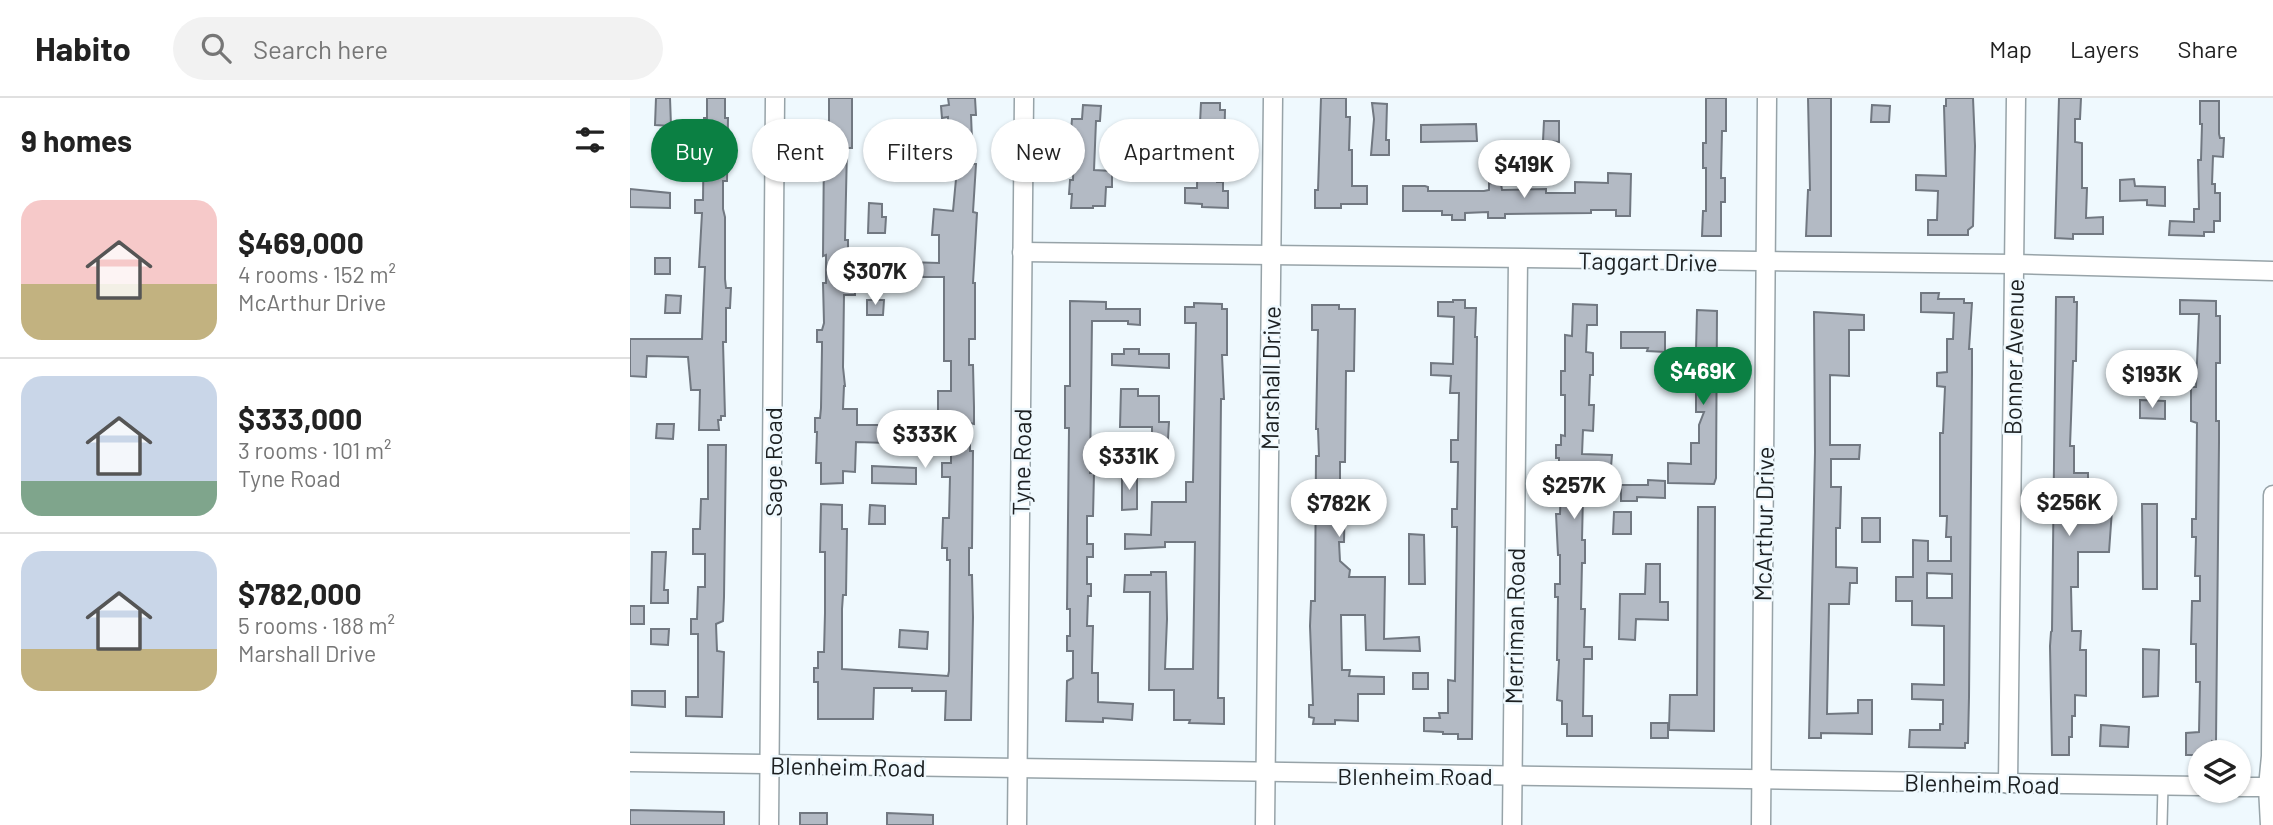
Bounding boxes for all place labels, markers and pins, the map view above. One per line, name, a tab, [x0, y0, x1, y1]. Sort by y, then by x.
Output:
pin: $419K	[1475, 140, 1573, 200]
pin: $307K	[826, 248, 924, 307]
pin: $469K	[1654, 348, 1752, 407]
pin: $193K	[2103, 350, 2201, 410]
pin: $333K	[876, 410, 974, 470]
pin: $331K	[1080, 432, 1178, 492]
pin: $257K	[1525, 462, 1623, 521]
pin: $256K	[2020, 478, 2118, 538]
pin: $782K	[1290, 480, 1388, 539]

